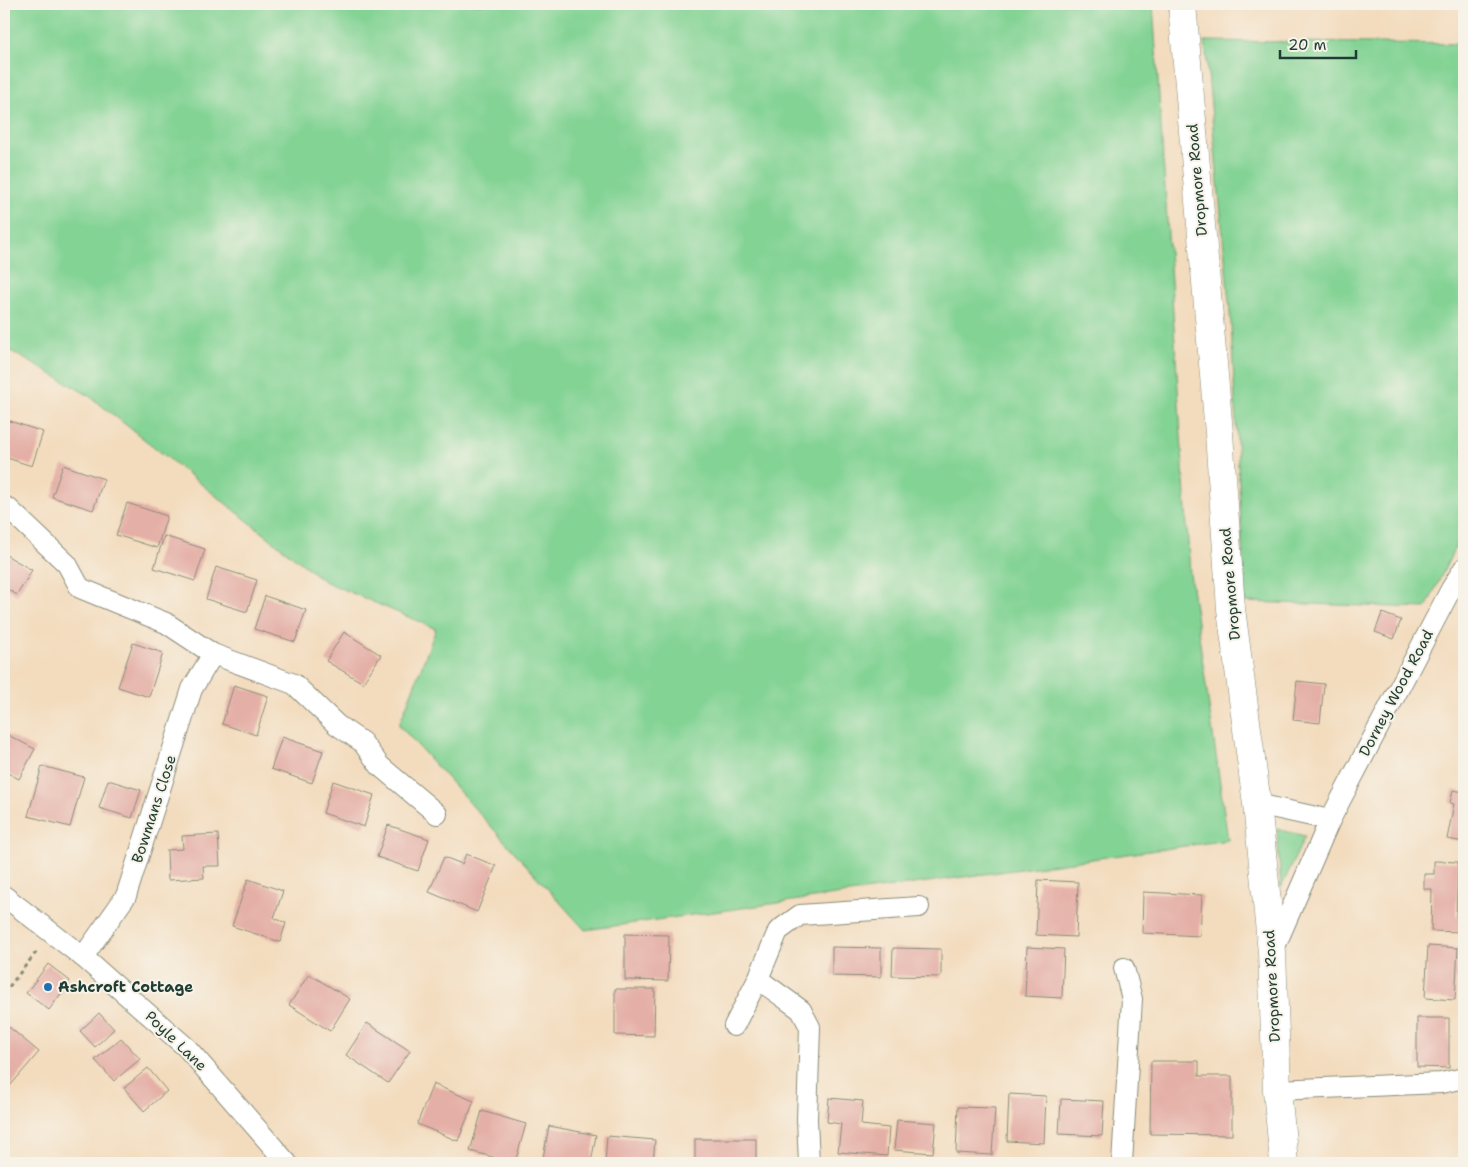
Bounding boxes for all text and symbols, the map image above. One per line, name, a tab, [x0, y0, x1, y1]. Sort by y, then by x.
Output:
scale bar	[1280, 28, 1357, 60]
text: 20 m	[1288, 35, 1327, 55]
street label: Dropmore Road	[1182, 122, 1212, 237]
street label: Dropmore Road	[1215, 526, 1245, 641]
street label: Dorney Wood Road	[1354, 626, 1438, 760]
street label: Bowmans Close	[127, 752, 181, 866]
street label: Dropmore Road	[1259, 929, 1285, 1043]
place label: Ashcroft Cottage	[58, 977, 193, 997]
marker: Ashcroft Cottage	[42, 981, 54, 993]
street label: Poyle Lane	[141, 1006, 211, 1076]

